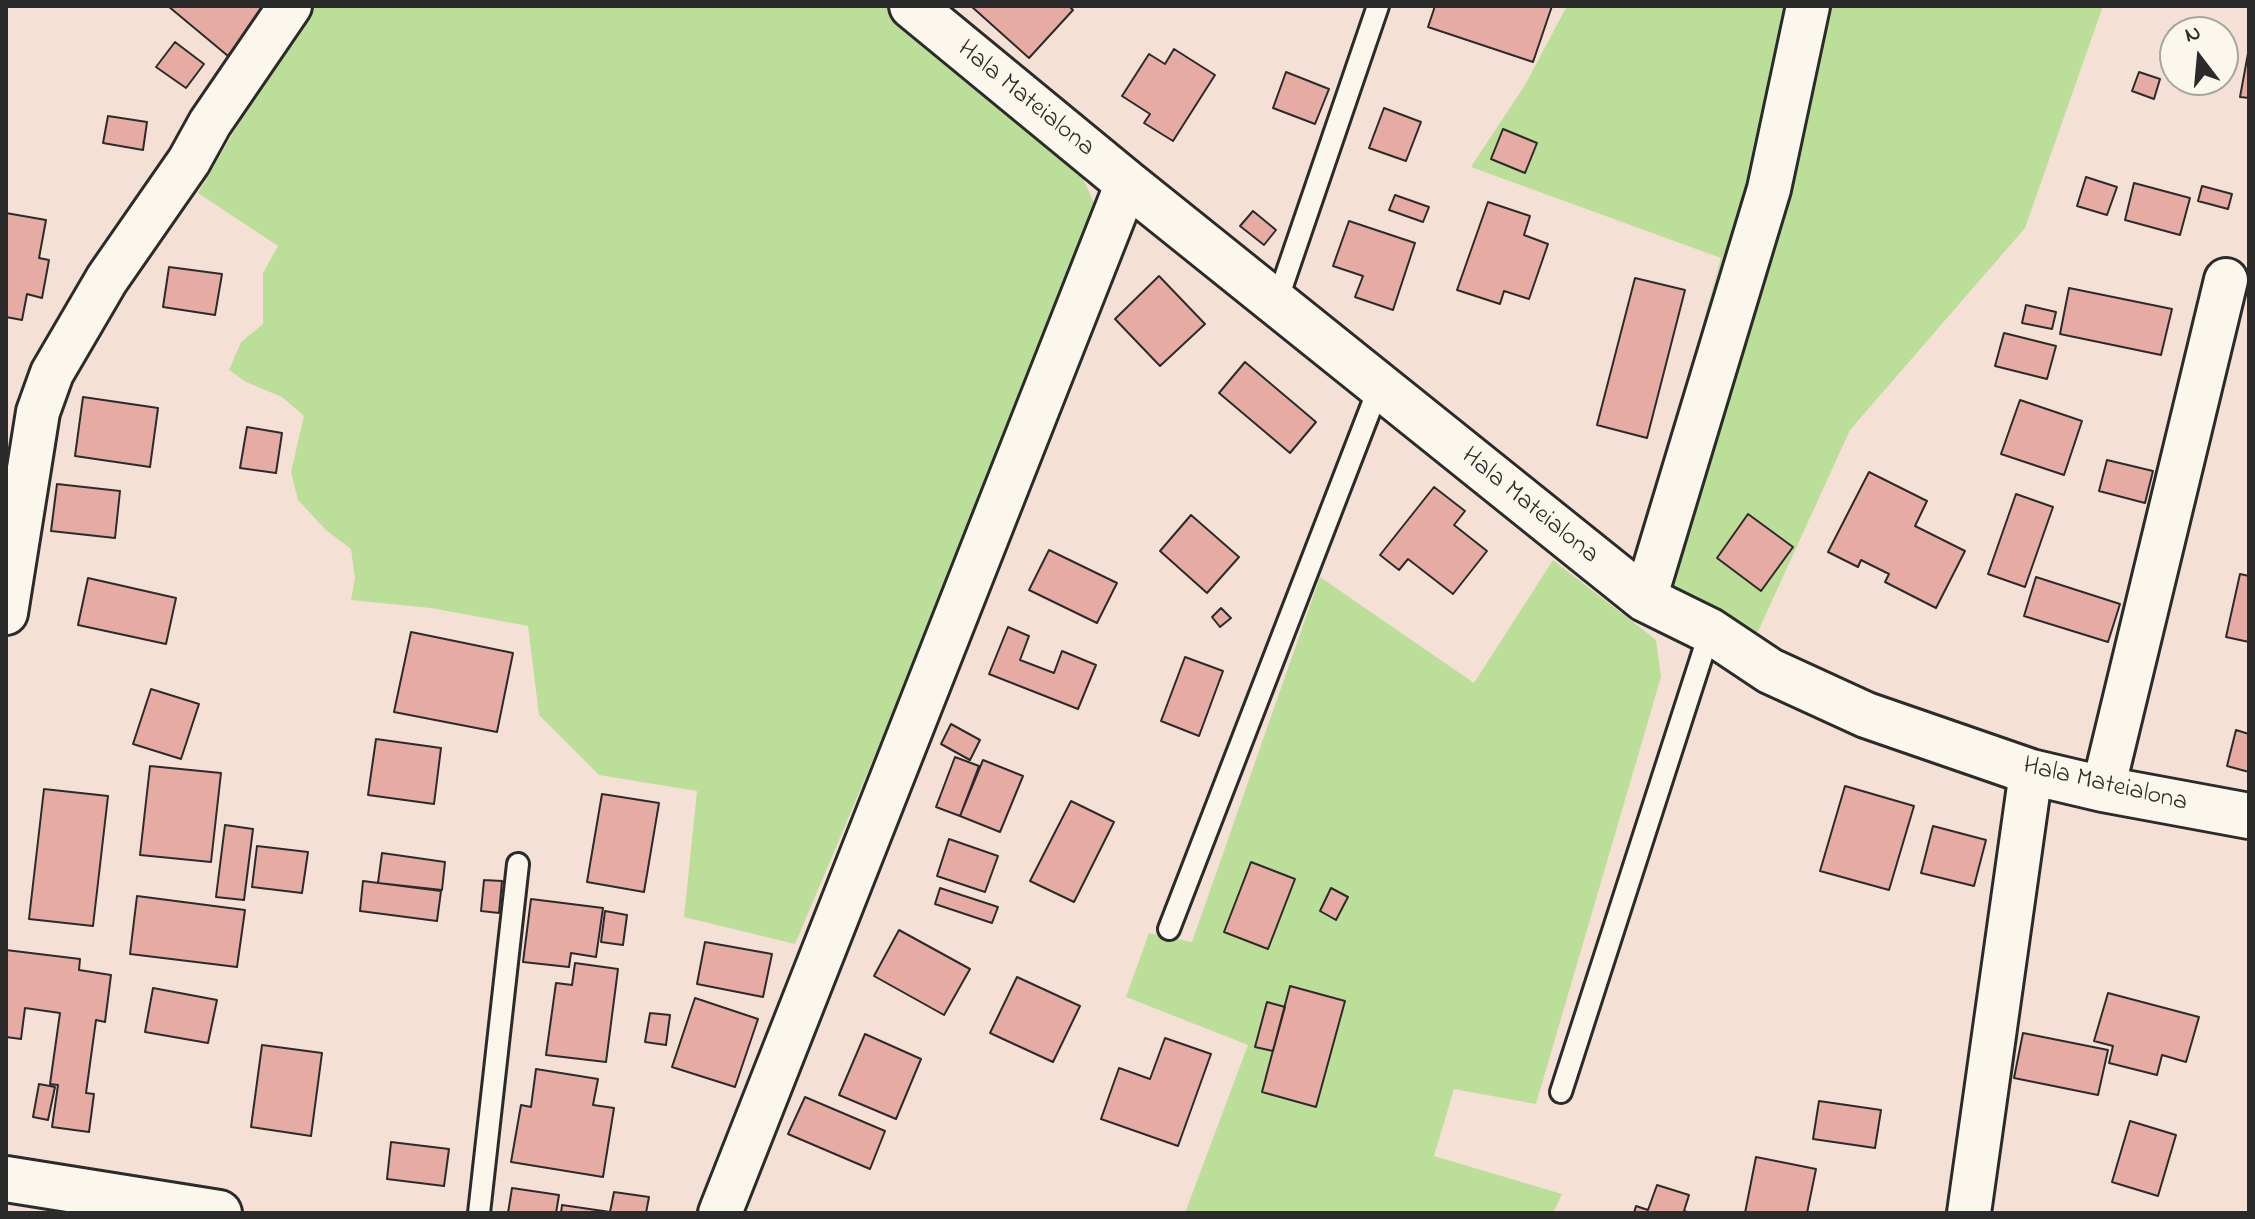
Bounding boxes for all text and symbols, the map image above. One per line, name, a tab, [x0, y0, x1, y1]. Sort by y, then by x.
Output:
north arrow	[2159, 16, 2239, 96]
text: N	[2181, 17, 2204, 52]
street label: Hala Mateialona	[950, 35, 1100, 165]
street label: Hala Mateialona	[1454, 442, 1604, 572]
street label: Hala Mateialona	[2020, 752, 2190, 820]

